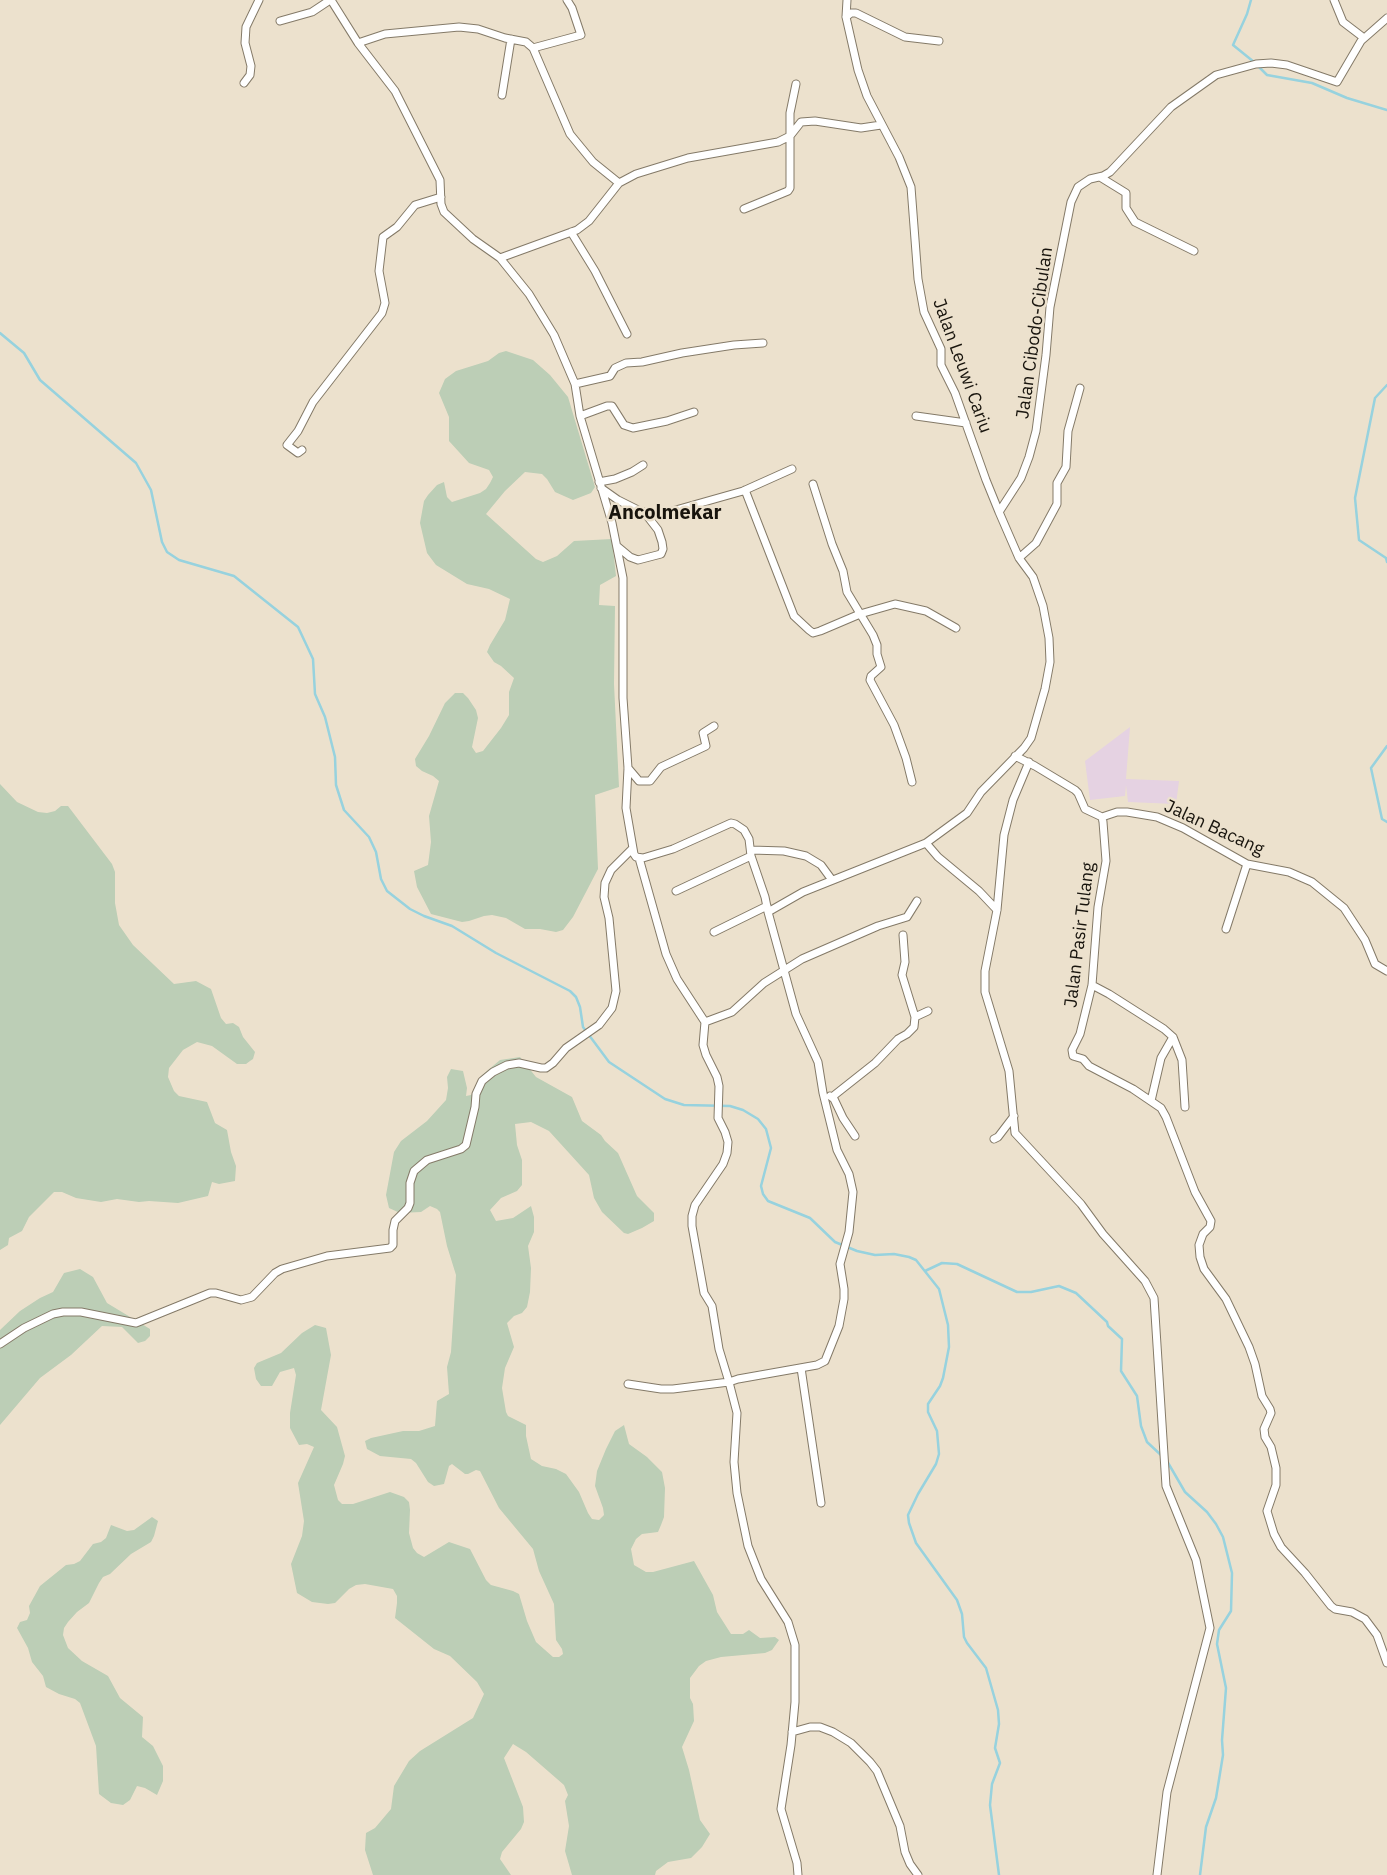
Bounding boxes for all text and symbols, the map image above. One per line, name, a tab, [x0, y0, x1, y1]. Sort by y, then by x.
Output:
street label: Jalan Cibodo-Cibulan	[1012, 246, 1058, 420]
street label: Jalan Leuwi Cariu	[928, 296, 996, 436]
district label: Ancolmekar	[608, 501, 722, 525]
street label: Jalan Bacang	[1161, 795, 1267, 861]
street label: Jalan Pasir Tulang	[1060, 861, 1100, 1009]

